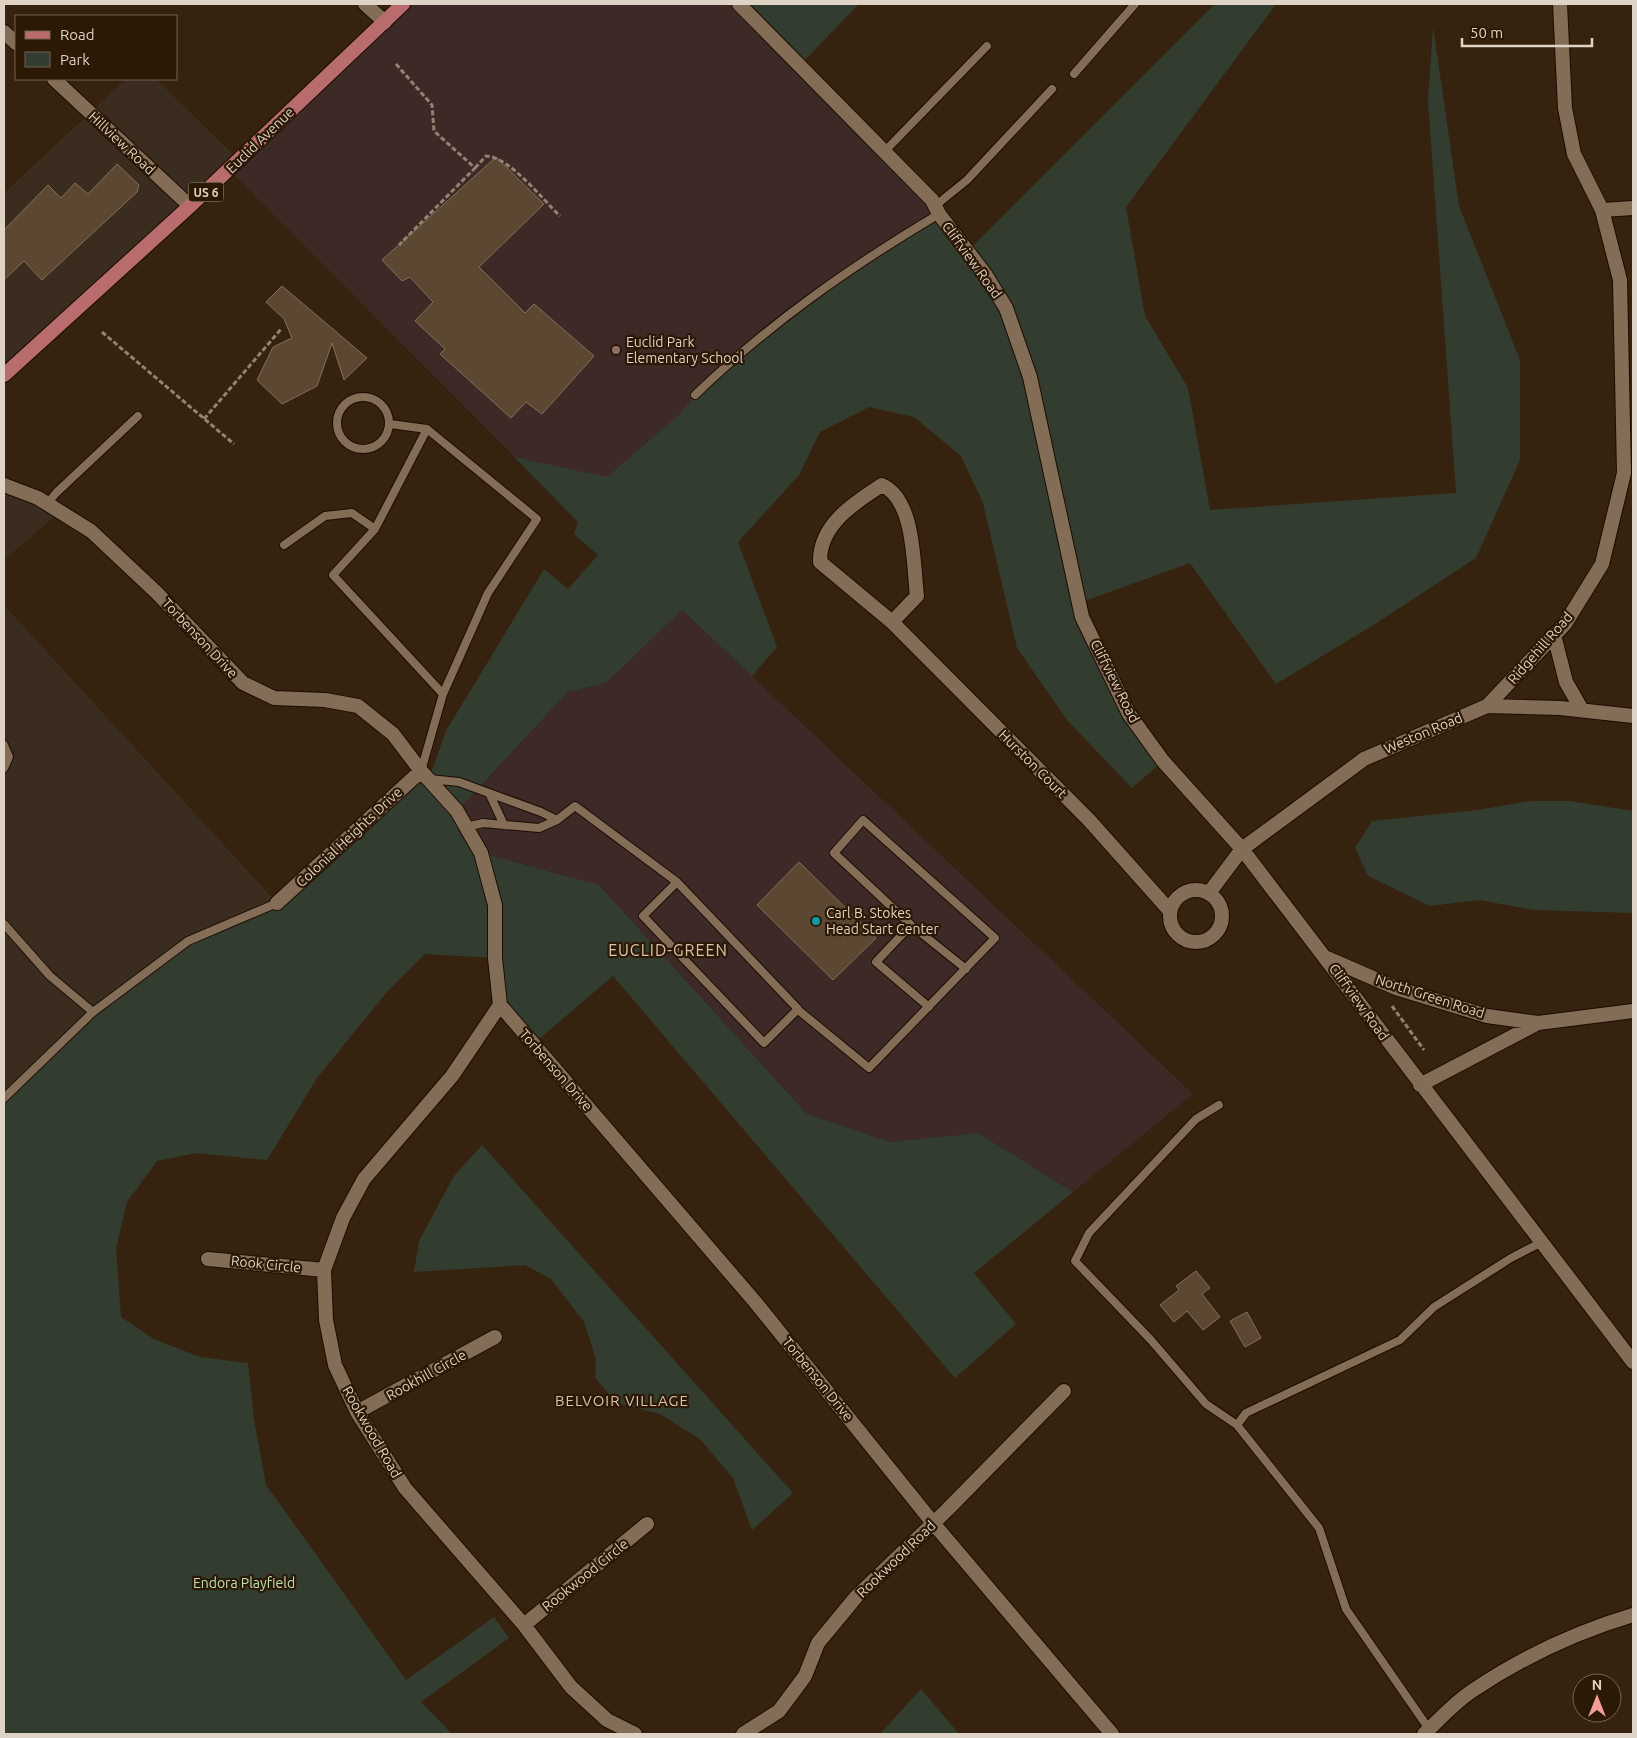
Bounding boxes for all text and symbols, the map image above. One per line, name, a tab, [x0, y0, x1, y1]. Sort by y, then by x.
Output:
legend	[15, 15, 178, 80]
scale bar	[1462, 15, 1592, 47]
text: 50 m	[1470, 24, 1503, 41]
text: Road	[60, 26, 95, 43]
text: Park	[60, 51, 90, 68]
street label: Euclid Avenue	[223, 104, 297, 176]
street label: Hillview Road	[86, 108, 158, 178]
road number: US 6	[188, 182, 224, 202]
street label: Cliffview Road	[939, 219, 1005, 301]
place label: Euclid Park Elementary School	[626, 334, 744, 366]
marker: Euclid Park Elementary School	[610, 344, 622, 356]
street label: Torbenson Drive	[159, 595, 241, 681]
street label: Ridgehill Road	[1504, 609, 1576, 687]
street label: Cliffview Road	[1087, 637, 1143, 725]
street label: Weston Road	[1381, 709, 1465, 757]
street label: Hurston Court	[996, 727, 1071, 802]
street label: Colonial Heights Drive	[293, 784, 405, 890]
place label: Carl B. Stokes Head Start Center	[826, 905, 940, 937]
marker: Carl B. Stokes Head Start Center	[810, 915, 822, 927]
district label: EUCLID-GREEN	[608, 941, 728, 959]
street label: Cliffview Road	[1326, 961, 1392, 1043]
street label: North Green Road	[1373, 971, 1487, 1021]
street label: Torbenson Drive	[516, 1026, 596, 1114]
street label: Rook Circle	[230, 1252, 302, 1276]
street label: Torbenson Drive	[779, 1334, 857, 1424]
street label: Rookhill Circle	[383, 1346, 469, 1404]
street label: Rookwood Road	[339, 1383, 405, 1481]
district label: BELVOIR VILLAGE	[555, 1392, 689, 1409]
street label: Rookwood Road	[853, 1517, 939, 1601]
street label: Rookwood Circle	[539, 1535, 631, 1615]
park label: Endora Playfield	[193, 1575, 295, 1591]
north arrow	[1572, 1673, 1622, 1723]
text: N	[1592, 1677, 1602, 1693]

